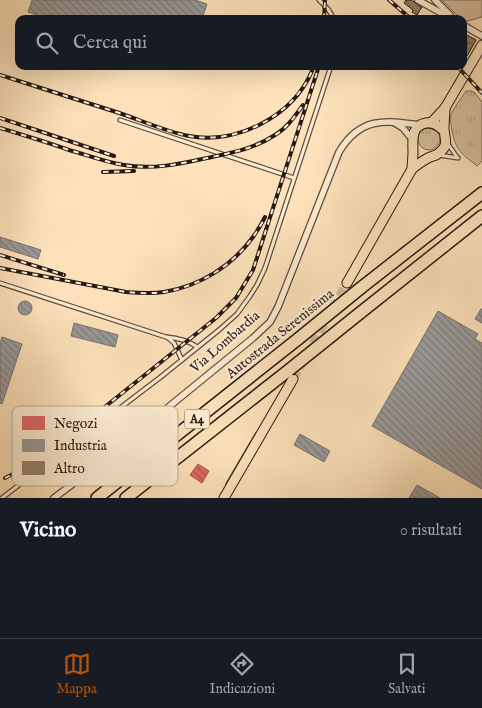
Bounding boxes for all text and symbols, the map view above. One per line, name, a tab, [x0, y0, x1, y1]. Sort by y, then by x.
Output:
search box	[15, 15, 467, 70]
icon: search	[33, 29, 61, 57]
text: Cerca qui	[73, 31, 147, 55]
street label: Autostrada Serenissima	[222, 284, 338, 384]
street label: Via Lombardia	[186, 306, 264, 378]
legend	[12, 406, 178, 486]
road number: A4	[184, 409, 210, 428]
text: Negozi	[54, 415, 98, 433]
text: Industria	[54, 437, 108, 455]
text: Altro	[53, 460, 85, 478]
text: Vicino	[20, 517, 76, 544]
text: 0 risultati	[400, 521, 462, 541]
tab: Mappa	[56, 650, 97, 698]
tab: Indicazioni	[210, 650, 275, 698]
tab: Salvati	[388, 650, 426, 698]

